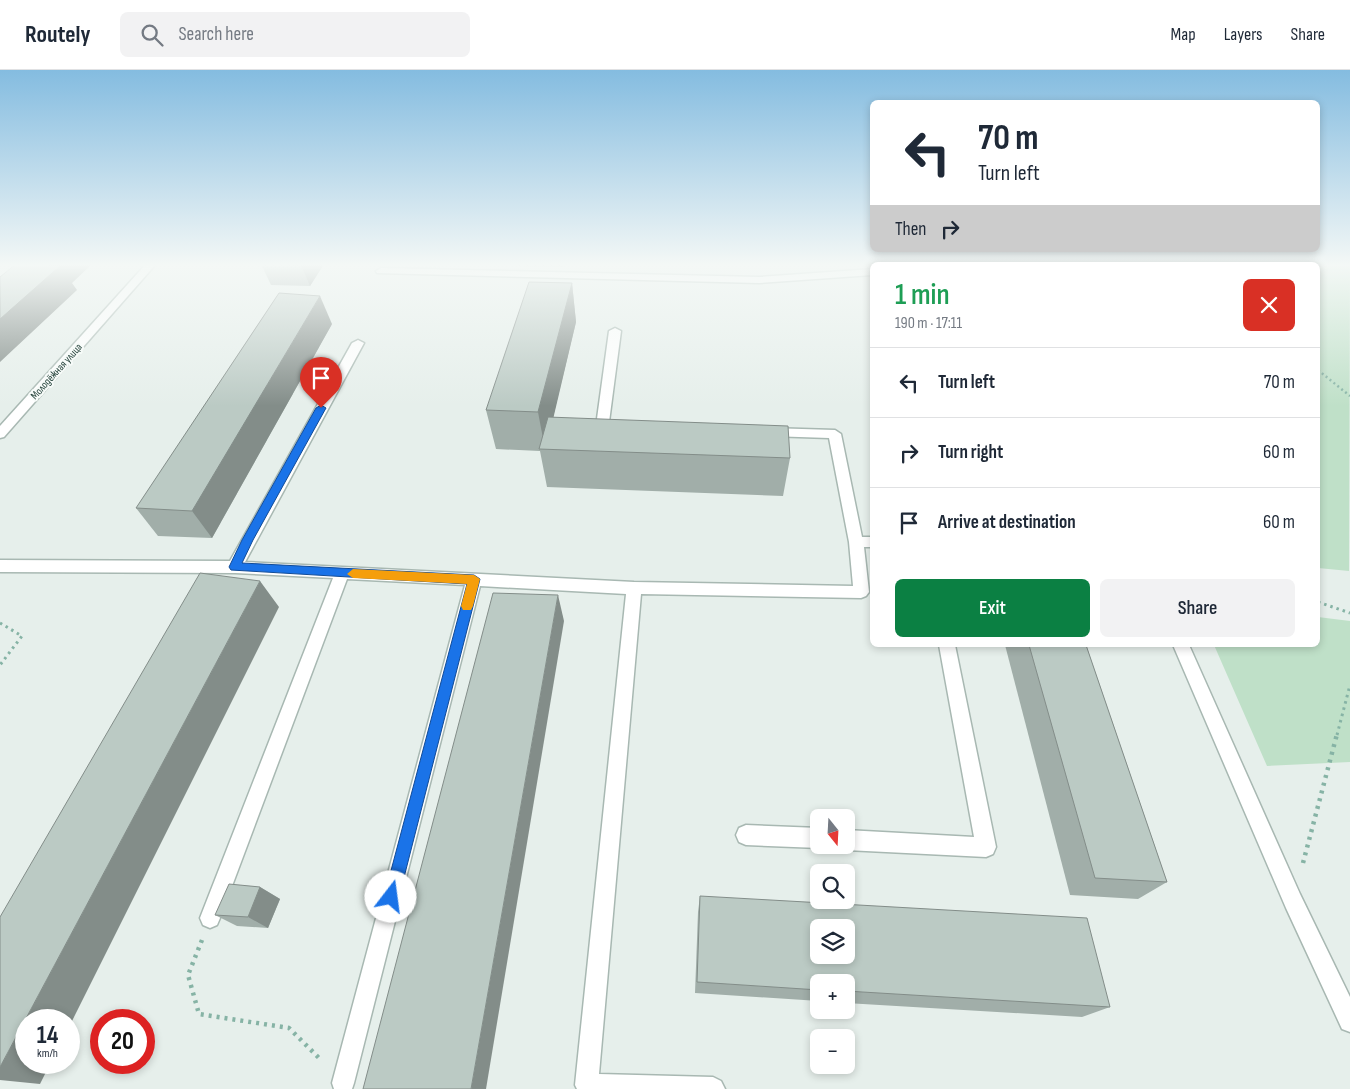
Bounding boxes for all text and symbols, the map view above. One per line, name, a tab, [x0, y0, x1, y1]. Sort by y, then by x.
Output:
search box	[120, 12, 470, 57]
text: Routely	[25, 20, 90, 49]
icon: search	[138, 21, 166, 49]
text: Search here	[178, 23, 254, 46]
text: Map	[1171, 24, 1196, 45]
text: Layers	[1224, 24, 1263, 45]
text: Share	[1291, 24, 1325, 45]
text: 70 m	[978, 117, 1038, 160]
icon: left	[895, 120, 960, 185]
text: Turn left	[978, 160, 1040, 187]
icon: right	[936, 215, 964, 243]
text: Then	[895, 218, 926, 241]
text: 1 min	[895, 277, 950, 313]
button: close	[1243, 279, 1295, 331]
text: 190 m · 17:11	[895, 314, 962, 333]
street label: Молодёжная улица	[28, 341, 85, 402]
pin	[300, 357, 342, 408]
icon: arrive	[307, 364, 335, 392]
icon: left	[895, 369, 923, 397]
text: Turn left	[938, 371, 995, 394]
text: 70 m	[1264, 371, 1295, 394]
icon: right	[895, 439, 923, 467]
text: Turn right	[938, 441, 1003, 464]
text: 60 m	[1263, 441, 1295, 464]
icon: arrive	[895, 509, 923, 537]
text: Arrive at destination	[938, 511, 1076, 534]
text: 60 m	[1263, 511, 1295, 534]
button: Exit	[895, 579, 1090, 637]
button: Share	[1100, 579, 1295, 637]
north arrow	[810, 809, 855, 854]
map controls	[810, 809, 855, 1074]
button: search	[810, 864, 855, 909]
position arrow	[364, 870, 416, 922]
button: layers	[810, 919, 855, 964]
button: +	[810, 974, 855, 1019]
speed limit sign: 20	[90, 1009, 155, 1074]
text: 14	[37, 1020, 58, 1051]
button: −	[810, 1029, 855, 1074]
text: km/h	[37, 1046, 58, 1061]

